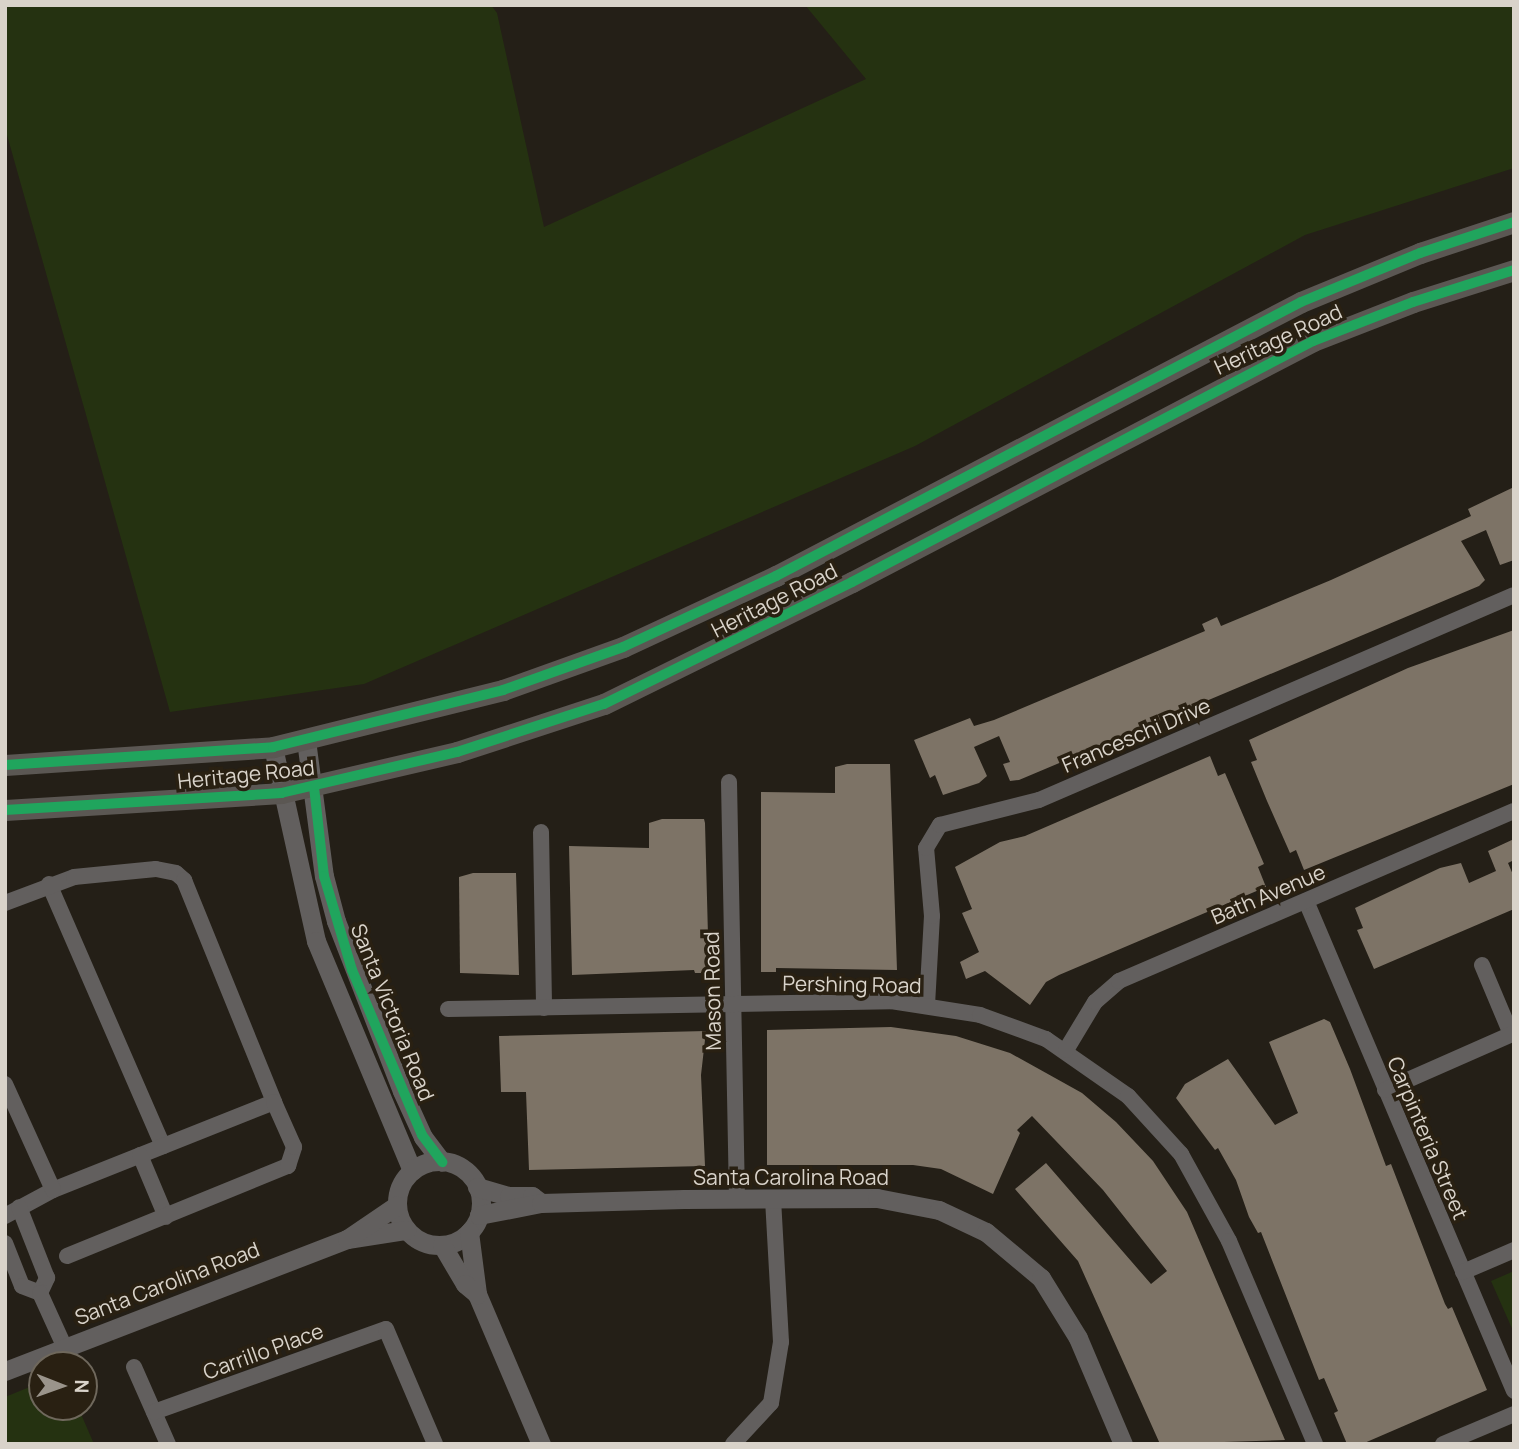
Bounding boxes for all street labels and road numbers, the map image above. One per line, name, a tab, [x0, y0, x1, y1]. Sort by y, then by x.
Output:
street label: Heritage Road	[1210, 298, 1346, 380]
street label: Heritage Road	[707, 557, 841, 643]
street label: Franceschi Drive	[1058, 692, 1214, 778]
street label: Heritage Road	[176, 754, 316, 794]
street label: Bath Avenue	[1207, 859, 1329, 929]
street label: Santa Victoria Road	[346, 920, 440, 1104]
street label: Mason Road	[698, 931, 726, 1051]
street label: Pershing Road	[782, 970, 922, 998]
street label: Carpinteria Street	[1382, 1053, 1474, 1223]
street label: Santa Carolina Road	[693, 1164, 889, 1190]
street label: Santa Carolina Road	[71, 1236, 263, 1330]
street label: Carrillo Place	[199, 1318, 327, 1384]

